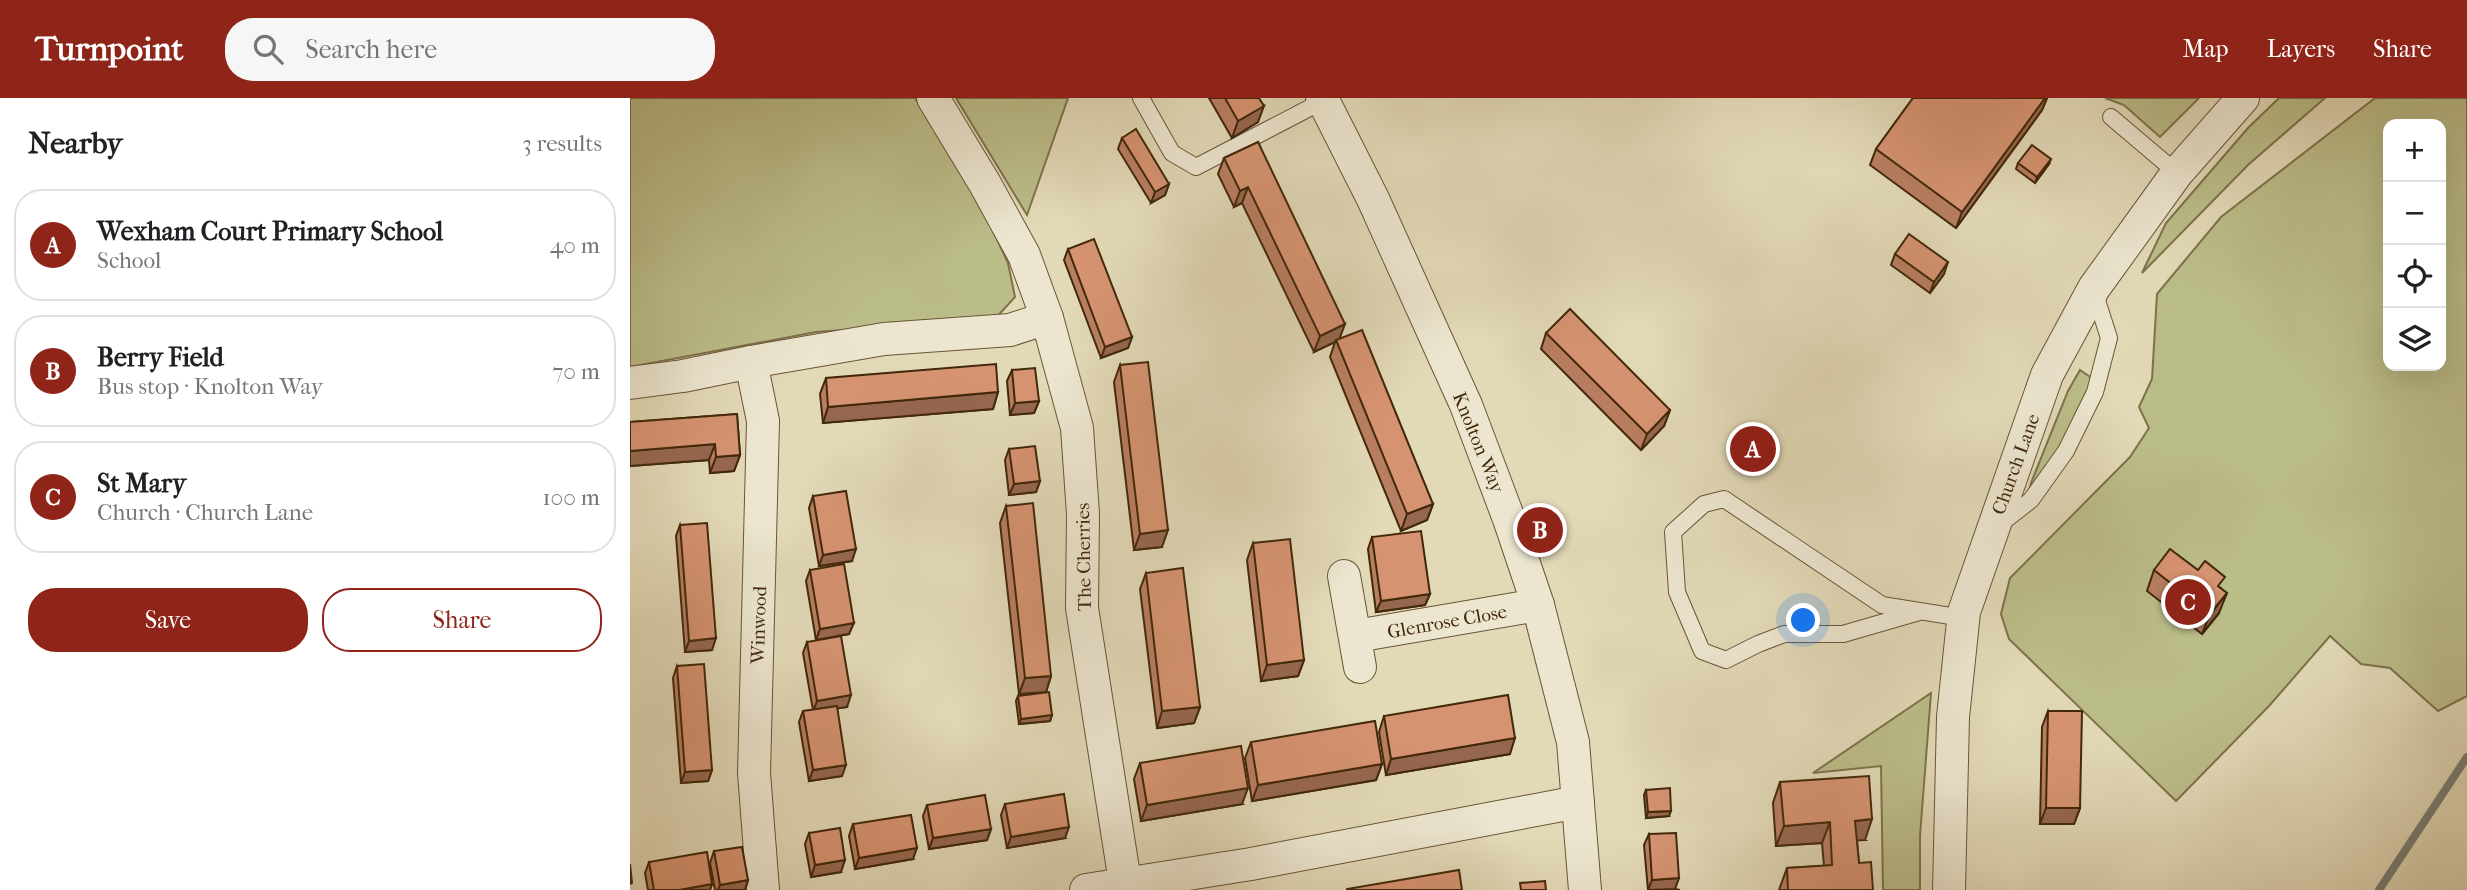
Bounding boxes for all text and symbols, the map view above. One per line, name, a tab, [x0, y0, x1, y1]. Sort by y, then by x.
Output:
search box	[225, 18, 715, 81]
text: Turnpoint	[35, 30, 183, 69]
icon: search	[249, 30, 287, 68]
text: Search here	[305, 34, 437, 65]
text: Map	[2183, 35, 2229, 63]
text: Layers	[2267, 35, 2335, 63]
text: Share	[2373, 35, 2432, 63]
map controls	[2383, 119, 2446, 371]
button: +	[2383, 119, 2446, 182]
text: Nearby	[28, 126, 123, 161]
text: 3 results	[522, 130, 602, 157]
button: −	[2383, 182, 2446, 245]
text: Wexham Court Primary School	[97, 216, 443, 247]
text: A	[46, 232, 60, 259]
text: 40 m	[550, 232, 600, 259]
button: locate	[2383, 245, 2446, 308]
text: School	[97, 247, 161, 274]
button: layers	[2383, 308, 2446, 371]
text: Berry Field	[97, 342, 224, 373]
text: B	[46, 358, 60, 385]
text: 70 m	[552, 358, 600, 385]
text: Bus stop · Knolton Way	[97, 373, 323, 400]
street label: Knolton Way	[1448, 389, 1509, 497]
street label: Church Lane	[1988, 411, 2044, 518]
pin: A	[1730, 423, 1776, 475]
text: St Mary	[97, 468, 186, 499]
text: C	[45, 484, 61, 511]
text: 100 m	[542, 484, 600, 511]
text: Church · Church Lane	[97, 499, 313, 526]
street label: The Cherries	[1072, 503, 1096, 611]
pin: B	[1517, 504, 1563, 556]
pin: C	[2165, 576, 2211, 628]
street label: Winwood	[747, 585, 771, 665]
button: Save	[28, 588, 308, 652]
button: Share	[322, 588, 602, 652]
street label: Glenrose Close	[1386, 601, 1509, 643]
your location	[1786, 603, 1820, 637]

